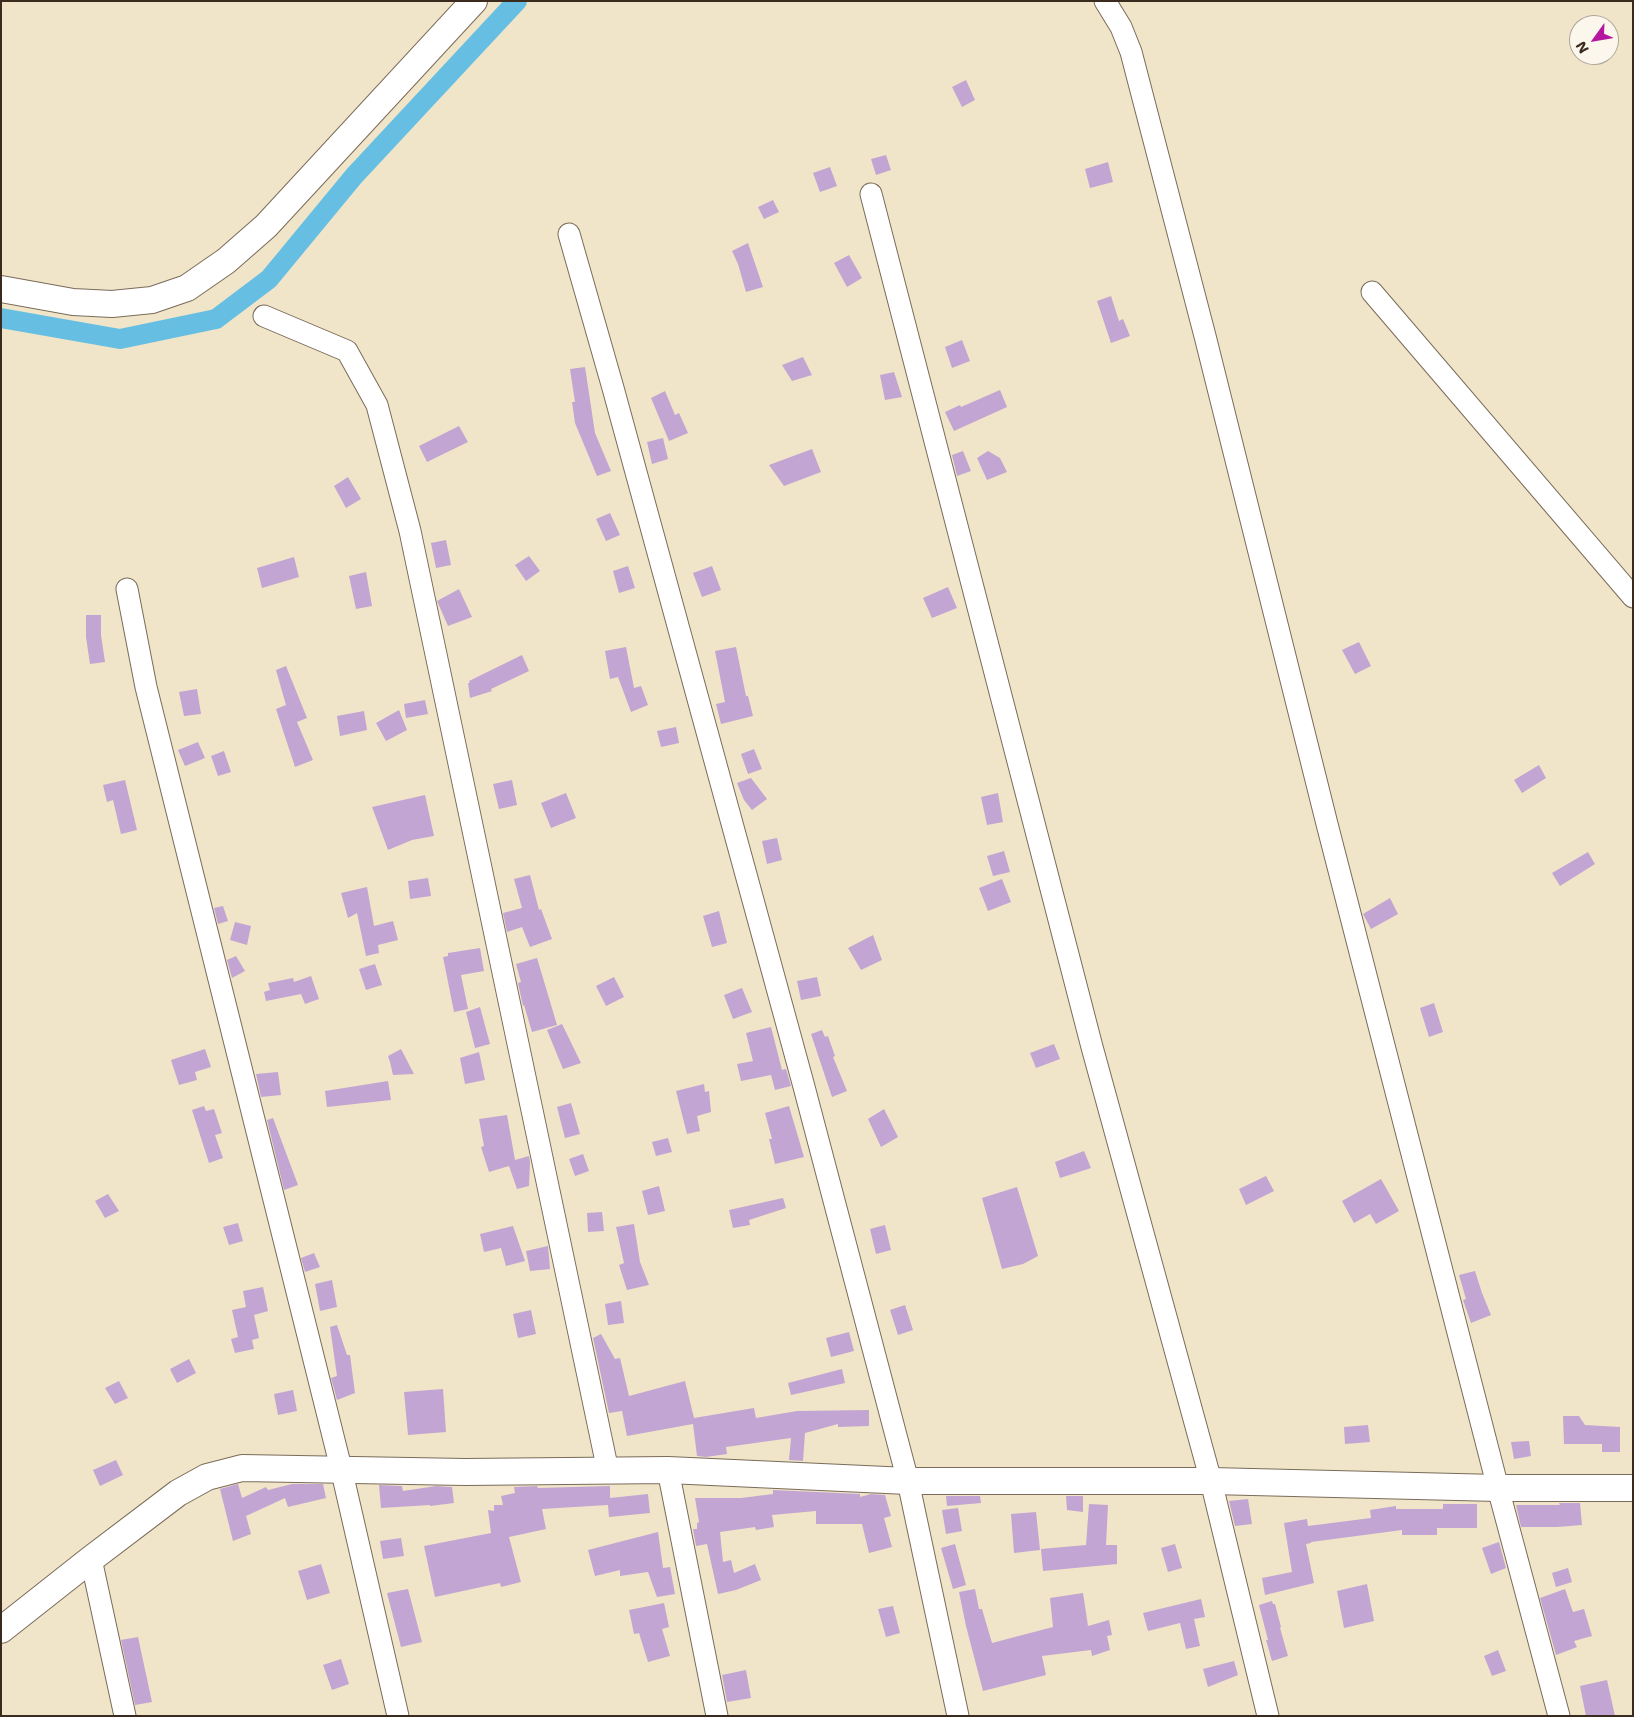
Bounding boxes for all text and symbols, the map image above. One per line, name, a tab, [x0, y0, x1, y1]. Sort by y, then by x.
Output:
north arrow	[1569, 15, 1619, 65]
text: N	[1572, 38, 1593, 57]

